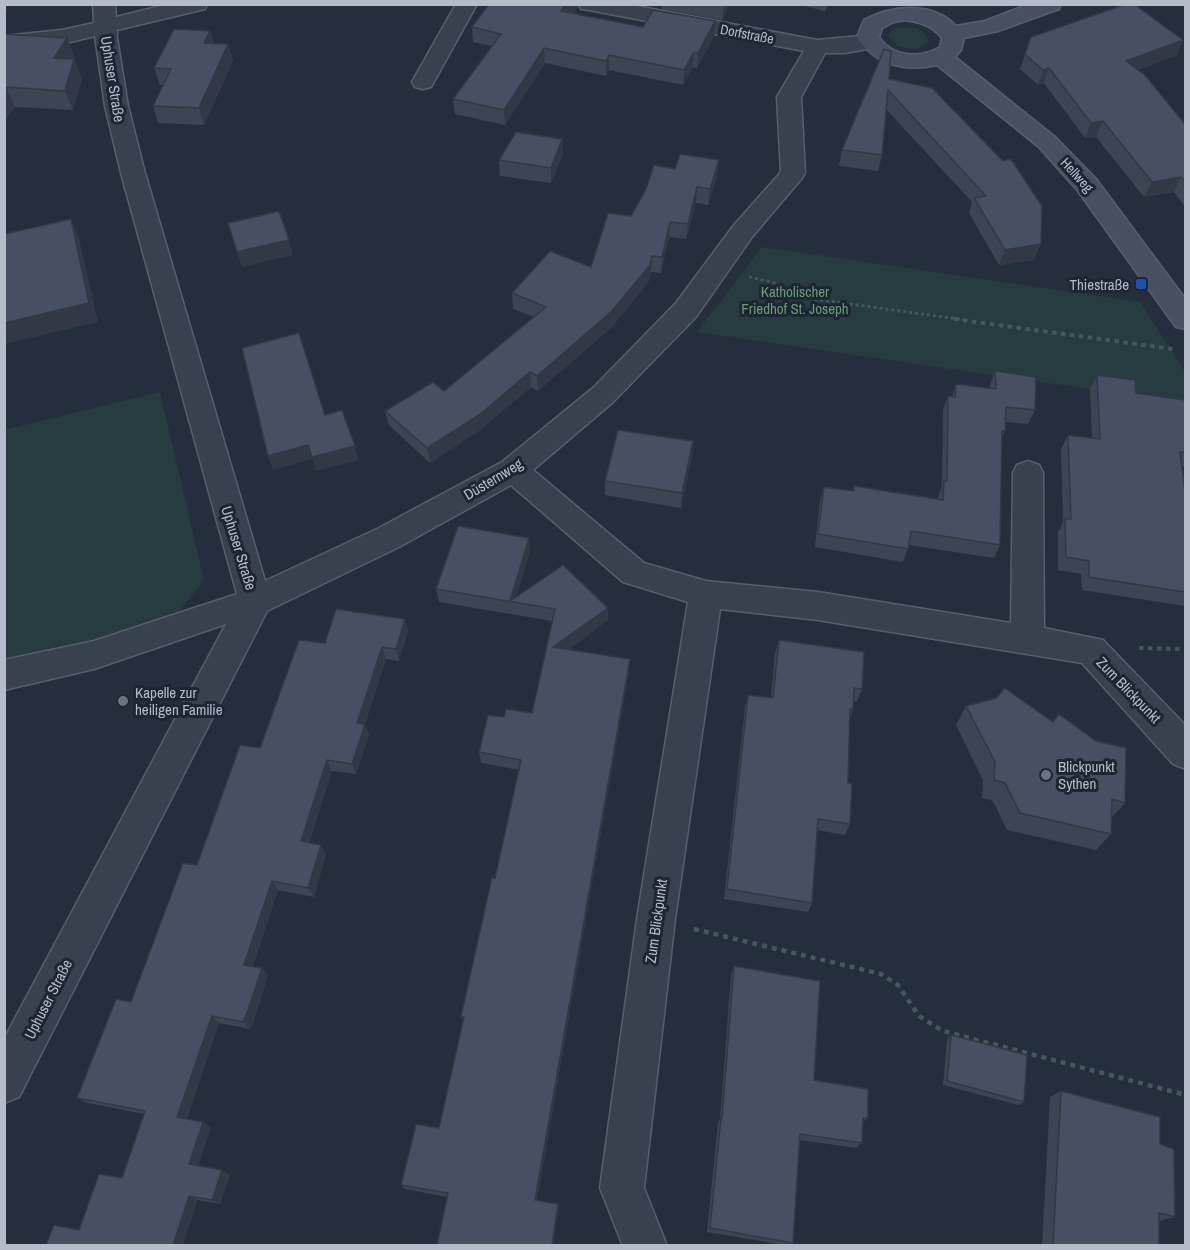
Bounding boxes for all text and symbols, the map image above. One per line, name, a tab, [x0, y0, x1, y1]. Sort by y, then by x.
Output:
street label: Dorfstraße	[719, 20, 775, 48]
street label: Uphuser Straße	[96, 34, 130, 124]
street label: Hellweg	[1057, 154, 1098, 197]
place label: Thiestraße	[1070, 274, 1129, 295]
marker: Thiestraße	[1134, 277, 1148, 291]
park label: Katholischer Friedhof St. Joseph	[741, 281, 849, 319]
street label: Düsternweg	[459, 453, 527, 505]
street label: Uphuser Straße	[216, 503, 262, 593]
street label: Zum Blickpunkt	[1092, 652, 1166, 728]
place label: Kapelle zur heiligen Familie	[135, 682, 223, 720]
marker: Kapelle zur heiligen Familie	[116, 694, 130, 708]
place label: Blickpunkt Sythen	[1058, 756, 1115, 794]
marker: Blickpunkt Sythen	[1039, 768, 1053, 782]
street label: Zum Blickpunkt	[640, 877, 672, 964]
street label: Uphuser Straße	[19, 955, 77, 1042]

